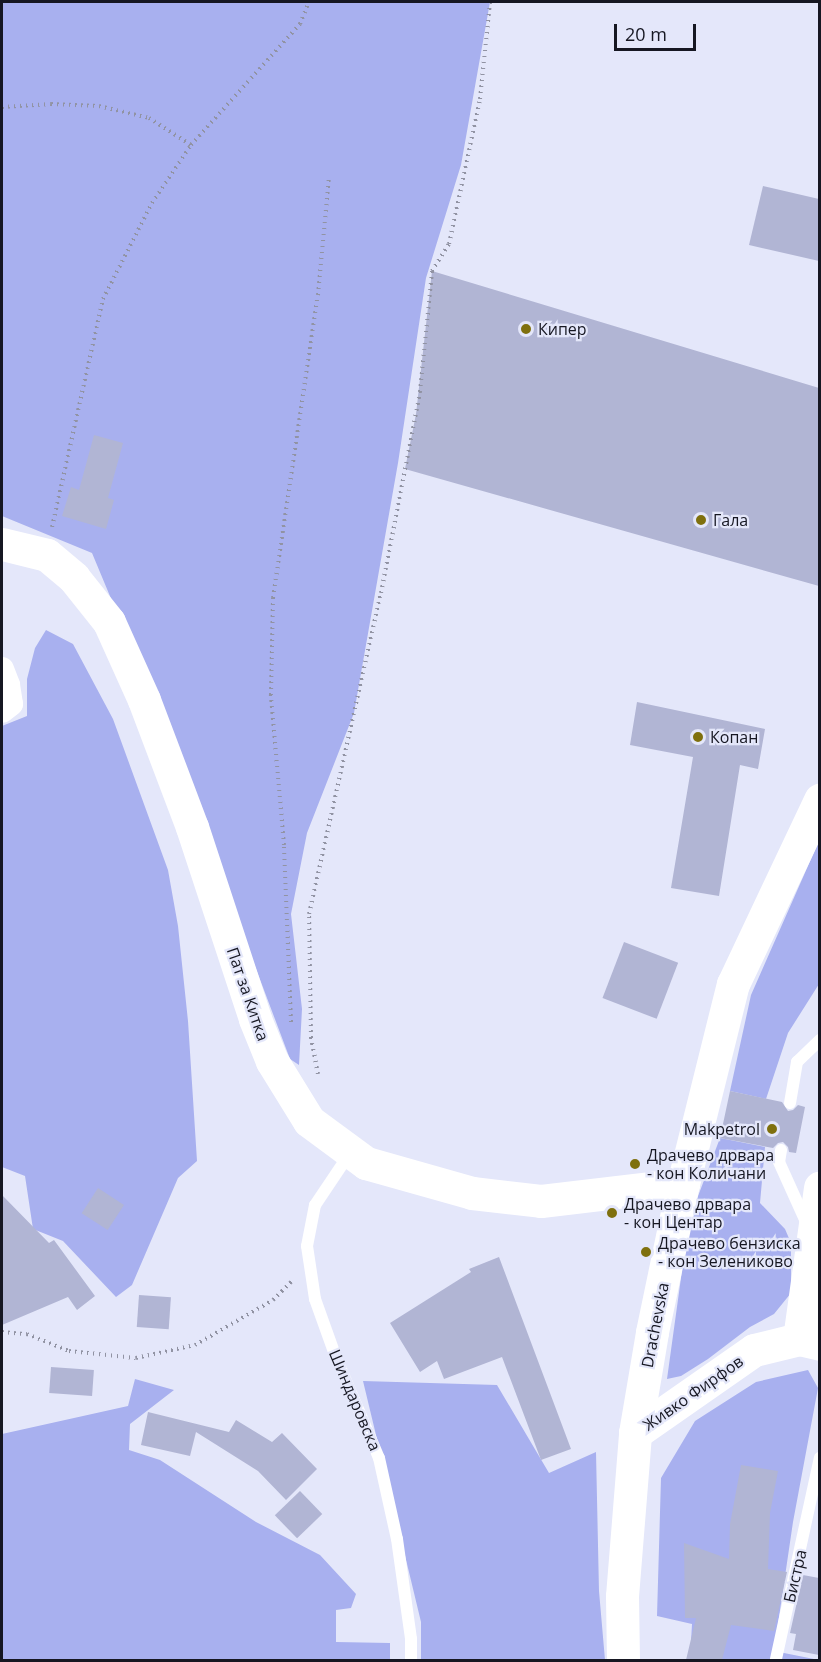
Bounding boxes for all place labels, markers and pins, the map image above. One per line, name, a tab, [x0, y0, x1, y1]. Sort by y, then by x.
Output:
place label: Кипер	[538, 319, 587, 339]
marker: Кипер	[519, 322, 533, 336]
place label: Гала	[713, 510, 748, 530]
marker: Гала	[694, 513, 708, 527]
place label: Копан	[710, 727, 758, 747]
marker: Копан	[691, 730, 705, 744]
place label: Makpetrol	[684, 1119, 760, 1139]
marker: Makpetrol	[765, 1122, 779, 1136]
place label: Драчево дрвара - кон Количани	[647, 1145, 774, 1183]
marker: Драчево дрвара - кон Количани	[628, 1157, 642, 1171]
place label: Драчево дрвара - кон Центар	[624, 1194, 751, 1232]
marker: Драчево дрвара - кон Центар	[605, 1206, 619, 1220]
place label: Драчево бензиска - кон Зелениково	[658, 1233, 801, 1271]
marker: Драчево бензиска - кон Зелениково	[639, 1245, 653, 1259]

